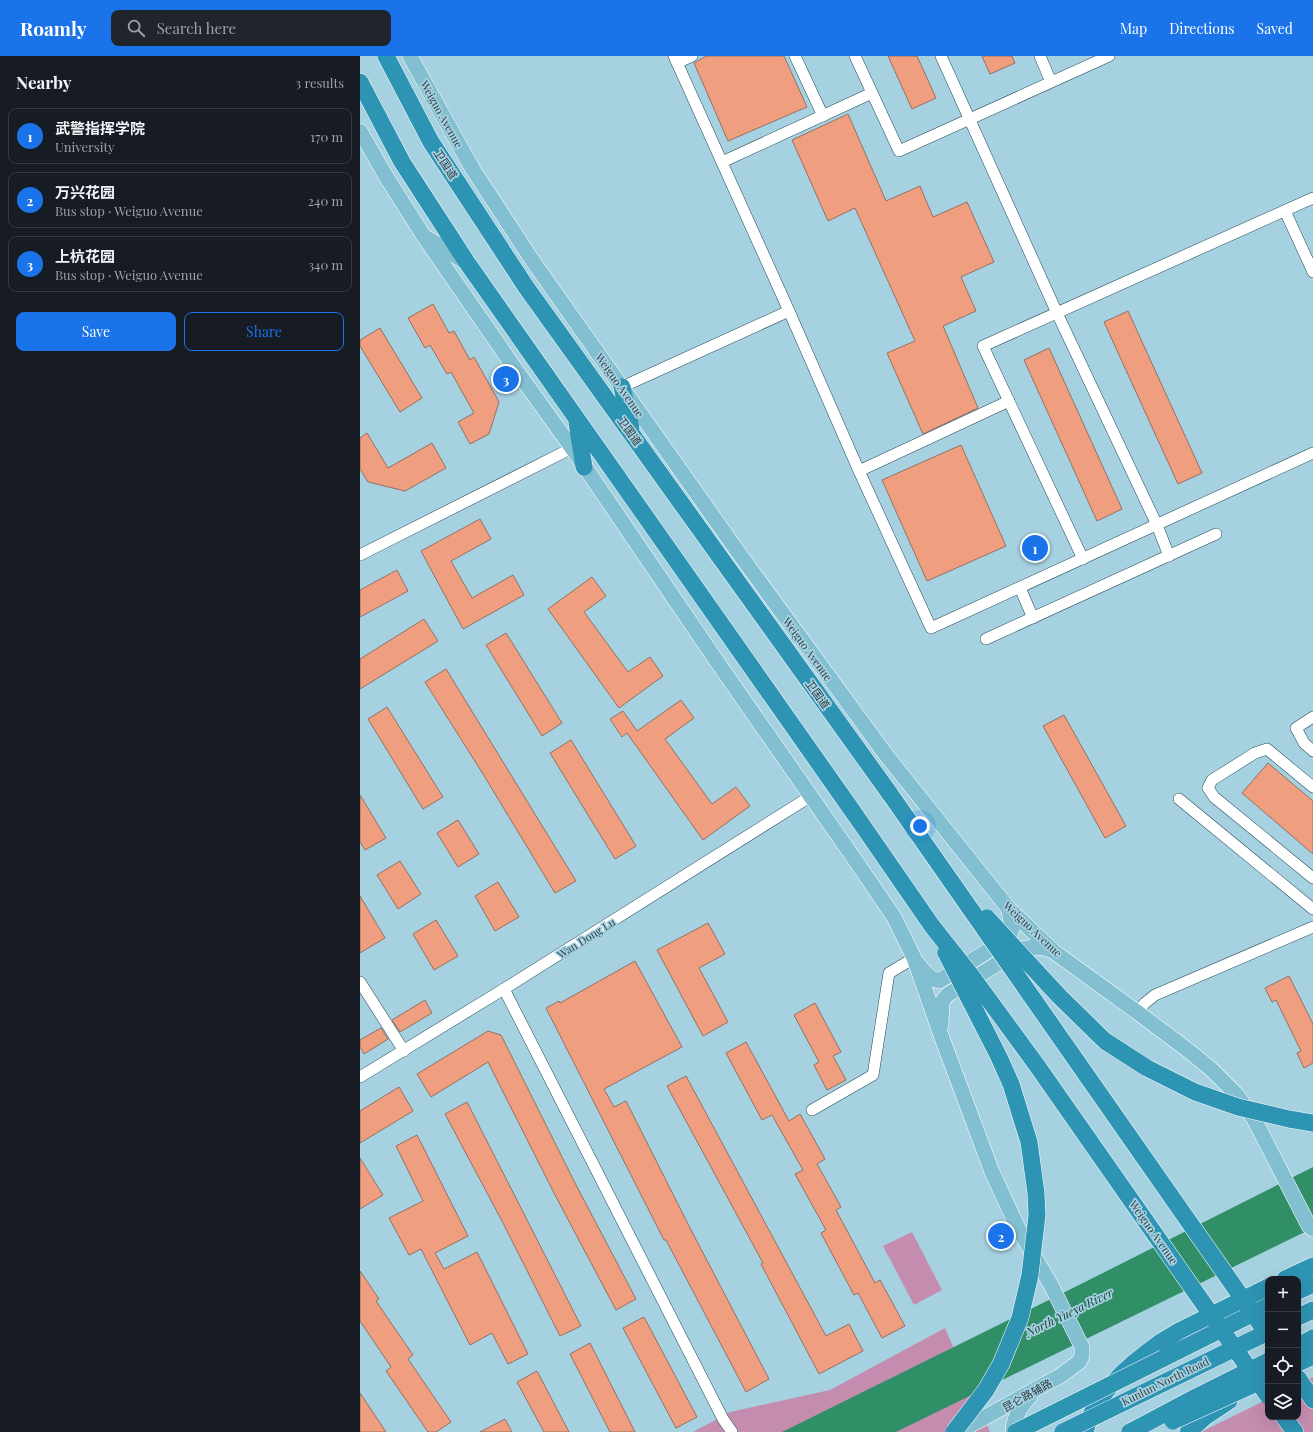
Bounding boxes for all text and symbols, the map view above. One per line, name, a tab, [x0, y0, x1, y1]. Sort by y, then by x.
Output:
search box	[111, 10, 391, 46]
text: Roamly	[20, 15, 87, 41]
icon: search	[125, 17, 147, 39]
text: Search here	[157, 18, 236, 38]
text: Map	[1120, 19, 1147, 38]
text: Directions	[1169, 19, 1235, 38]
text: Saved	[1257, 19, 1293, 38]
text: Nearby	[16, 71, 71, 93]
text: 3 results	[295, 74, 344, 91]
street label: Weiguo Avenue	[417, 77, 467, 151]
text: 武警指挥学院	[55, 118, 145, 138]
text: 1	[28, 128, 32, 145]
text: 170 m	[310, 128, 343, 145]
text: University	[55, 138, 115, 155]
street label: 卫国道	[431, 146, 461, 182]
text: 万兴花园	[55, 182, 115, 202]
text: 2	[27, 192, 33, 209]
text: 240 m	[308, 192, 343, 209]
text: Bus stop · Weiguo Avenue	[55, 202, 203, 219]
text: 上杭花园	[55, 246, 115, 266]
text: 3	[27, 256, 33, 273]
text: 340 m	[308, 256, 343, 273]
text: Bus stop · Weiguo Avenue	[55, 266, 203, 283]
button: Save	[16, 312, 176, 351]
button: Share	[184, 312, 344, 351]
street label: Weiguo Avenue	[592, 349, 648, 420]
pin: 3	[493, 364, 519, 394]
street label: 卫国道	[614, 413, 646, 449]
pin: 1	[1022, 533, 1048, 563]
street label: Weiguo Avenue	[779, 613, 836, 684]
street label: 卫国道	[802, 676, 834, 712]
your location	[910, 816, 930, 836]
street label: Weiguo Avenue	[1000, 897, 1066, 960]
street label: Wan Dong Lu	[553, 914, 618, 962]
street label: Weiguo Avenue	[1126, 1196, 1182, 1267]
pin: 2	[988, 1221, 1014, 1251]
map controls	[1265, 1276, 1301, 1420]
button: +	[1265, 1276, 1301, 1312]
water label: North Yueya River	[1022, 1284, 1116, 1340]
button: −	[1265, 1312, 1301, 1348]
button: locate	[1265, 1348, 1301, 1384]
street label: Kunlun North Road	[1119, 1353, 1212, 1409]
street label: 昆仑路辅路	[999, 1375, 1055, 1415]
button: layers	[1265, 1384, 1301, 1420]

